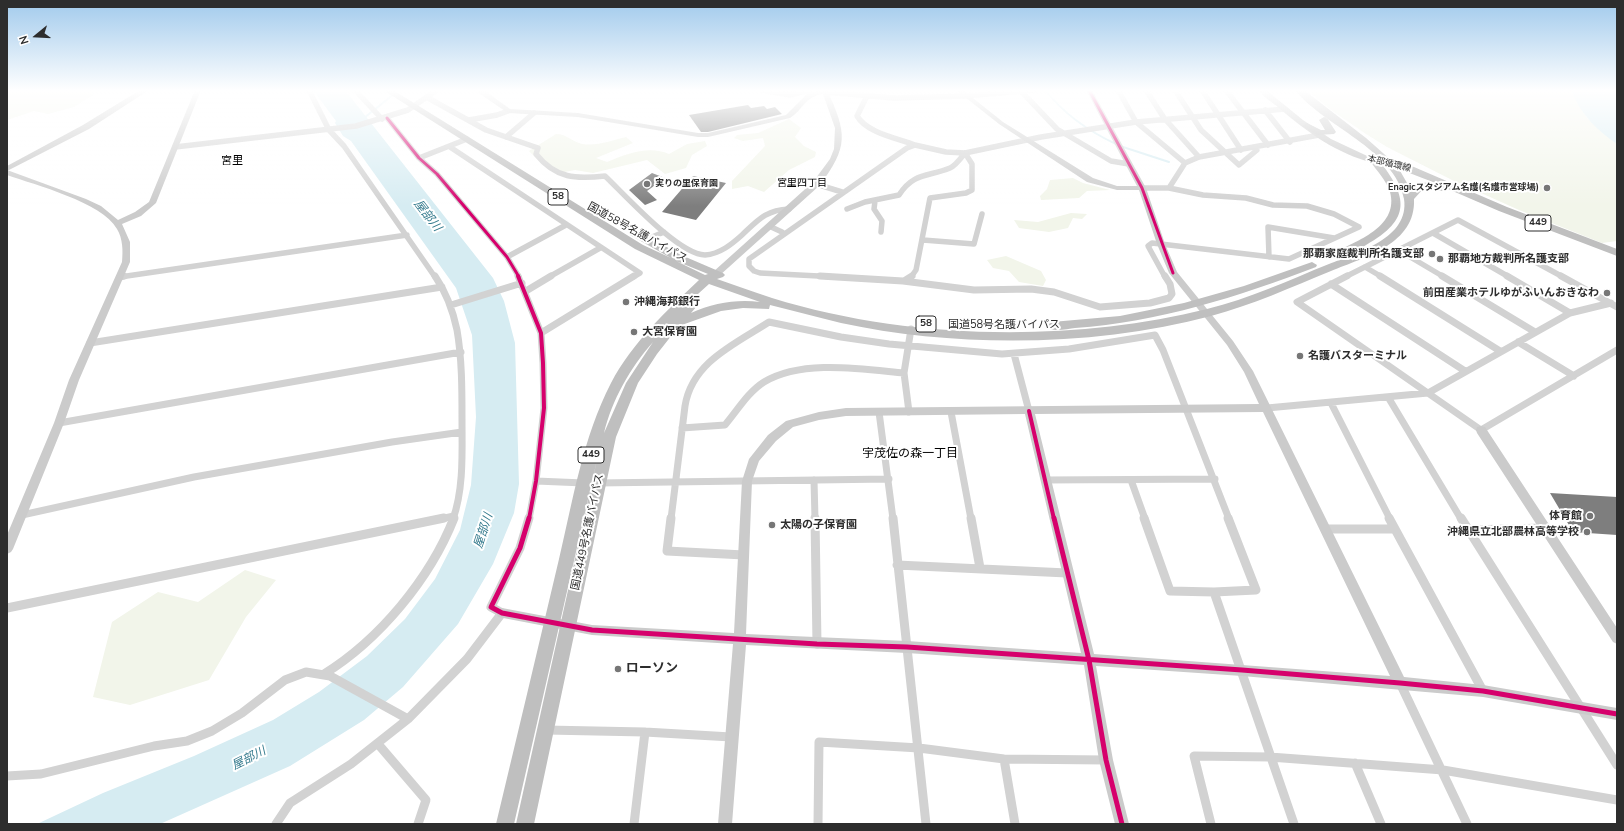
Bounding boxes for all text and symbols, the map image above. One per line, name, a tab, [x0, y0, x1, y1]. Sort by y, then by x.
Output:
north arrow	[16, 16, 56, 56]
text: N	[16, 34, 33, 46]
street label: 本部循環線	[1366, 153, 1412, 175]
district label: 宮里	[221, 154, 243, 168]
district label: 宮里四丁目	[777, 178, 827, 190]
marker: 実りの里保育園	[642, 179, 652, 189]
place label: 実りの里保育園	[655, 179, 718, 189]
place label: Enagicスタジアム名護(名護市営球場)	[1388, 183, 1539, 193]
marker: Enagicスタジアム名護(名護市営球場)	[1542, 183, 1552, 193]
road number: 58	[548, 189, 568, 205]
water label: 屋部川	[410, 197, 444, 235]
street label: 国道58号名護バイパス	[585, 200, 689, 266]
road number: 449	[1525, 215, 1551, 231]
place label: 那覇家庭裁判所名護支部	[1303, 247, 1424, 261]
marker: 那覇家庭裁判所名護支部	[1427, 249, 1437, 259]
place label: 那覇地方裁判所名護支部	[1448, 252, 1569, 266]
marker: 那覇地方裁判所名護支部	[1435, 254, 1445, 264]
place label: 前田産業ホテルゆがふいんおきなわ	[1423, 286, 1599, 300]
marker: 前田産業ホテルゆがふいんおきなわ	[1602, 288, 1612, 298]
place label: 沖縄海邦銀行	[634, 295, 700, 309]
marker: 沖縄海邦銀行	[621, 297, 631, 307]
road number: 58	[916, 316, 936, 332]
street label: 国道58号名護バイパス	[948, 318, 1060, 332]
place label: 大宮保育園	[642, 325, 697, 339]
marker: 大宮保育園	[629, 327, 639, 337]
place label: 名護バスターミナル	[1308, 349, 1407, 363]
marker: 名護バスターミナル	[1295, 351, 1305, 361]
road number: 449	[578, 447, 604, 463]
district label: 宇茂佐の森一丁目	[862, 447, 958, 461]
street label: 国道449号名護バイパス	[569, 473, 607, 591]
place label: 体育館	[1549, 509, 1582, 523]
marker: 体育館	[1585, 511, 1595, 521]
water label: 屋部川	[472, 512, 496, 550]
place label: 太陽の子保育園	[780, 518, 857, 532]
marker: 太陽の子保育園	[767, 520, 777, 530]
place label: 沖縄県立北部農林高等学校	[1447, 525, 1579, 539]
marker: 沖縄県立北部農林高等学校	[1582, 527, 1592, 537]
place label: ローソン	[626, 661, 678, 677]
marker: ローソン	[613, 664, 623, 674]
water label: 屋部川	[230, 744, 268, 774]

